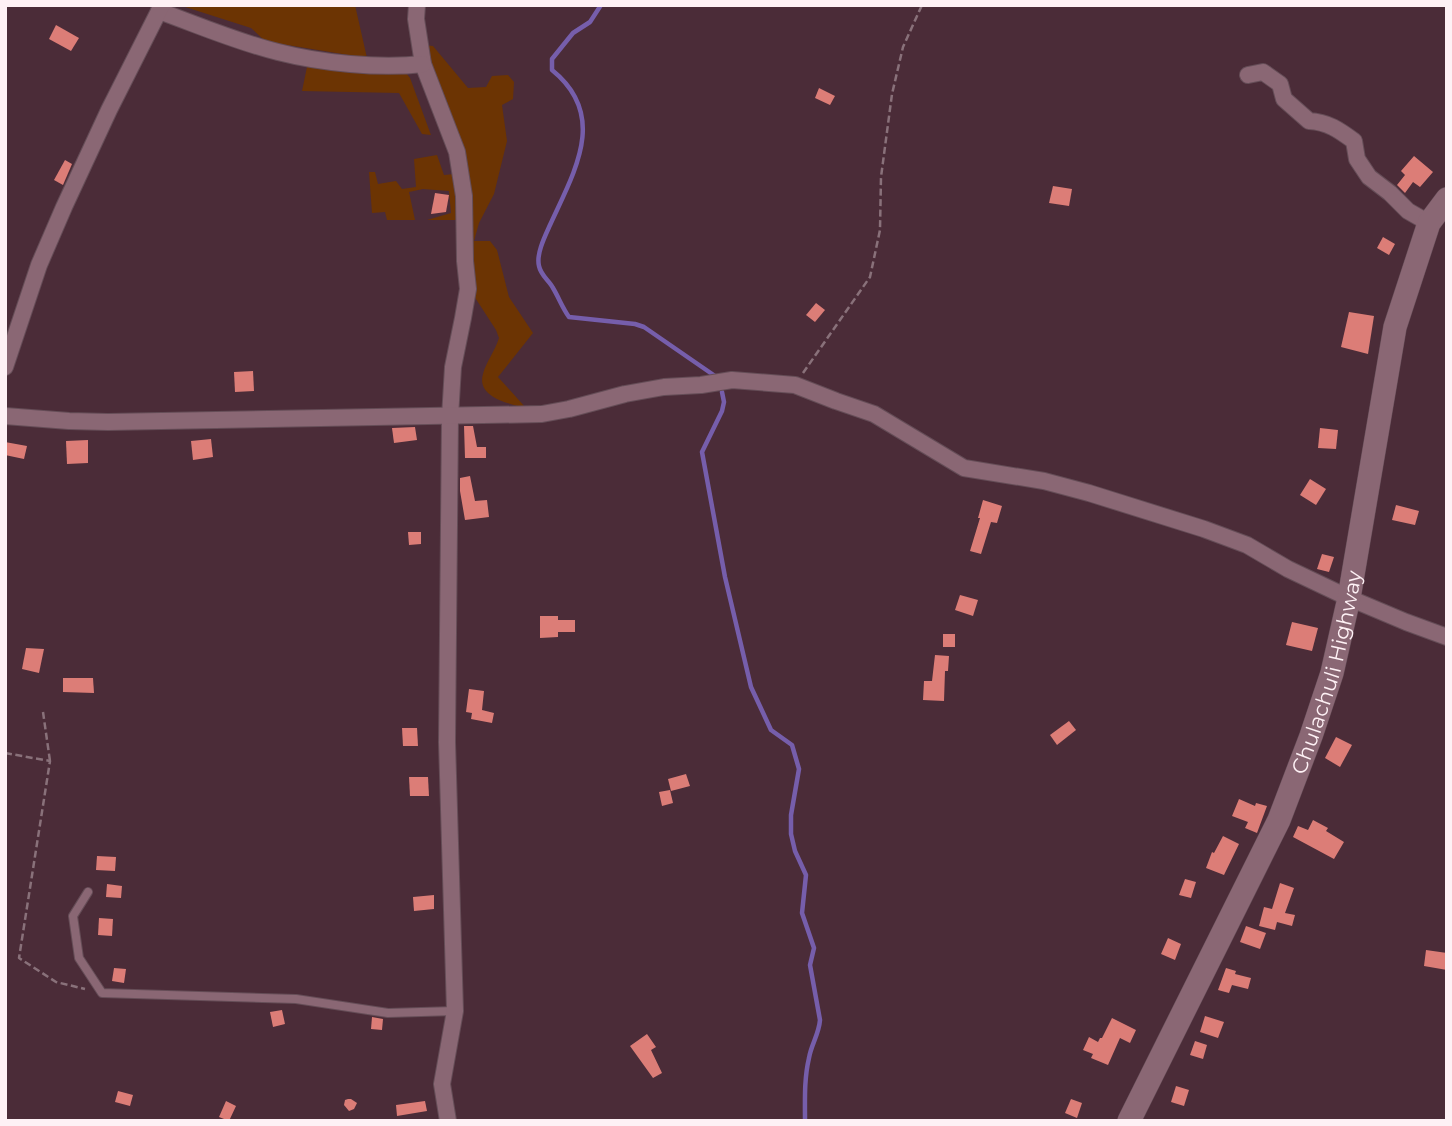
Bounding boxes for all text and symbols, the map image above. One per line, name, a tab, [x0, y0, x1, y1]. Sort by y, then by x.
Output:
street label: Chulachuli Highway	[1285, 568, 1366, 777]

